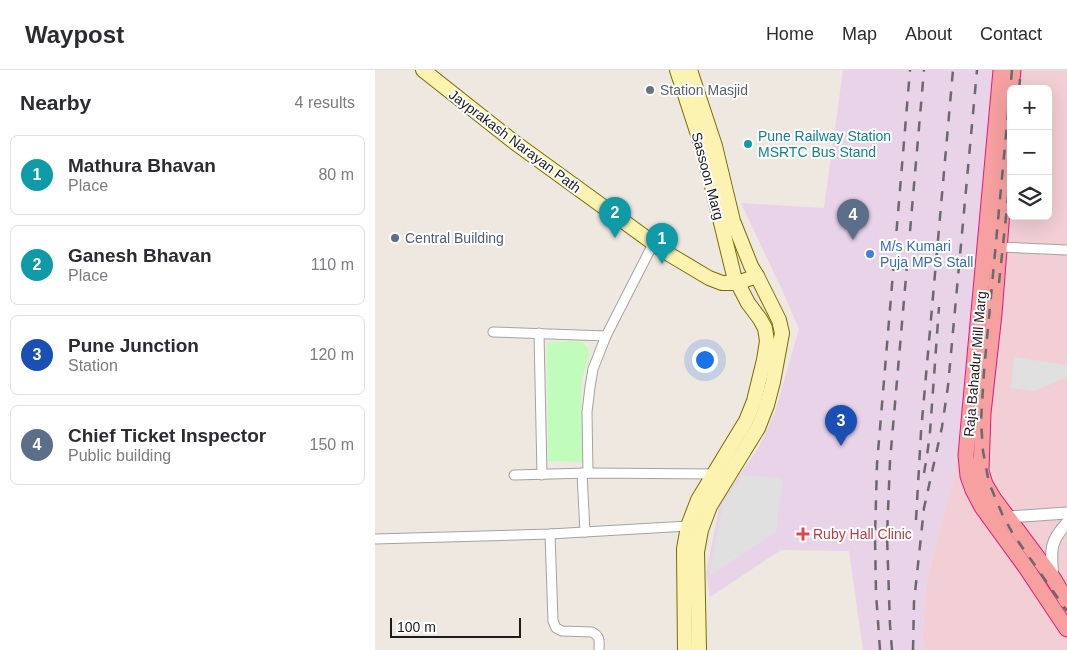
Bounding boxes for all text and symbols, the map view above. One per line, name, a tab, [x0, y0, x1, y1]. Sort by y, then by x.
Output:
text: Waypost	[25, 21, 124, 48]
text: Home	[766, 24, 814, 44]
text: Map	[842, 24, 877, 44]
text: About	[905, 24, 952, 44]
text: Contact	[980, 24, 1042, 44]
place label: Station Masjid	[660, 82, 748, 98]
marker: Station Masjid	[644, 84, 656, 96]
map controls	[1007, 85, 1052, 220]
button: +	[1007, 85, 1052, 130]
street label: Jayprakash Narayan Path	[446, 86, 584, 196]
text: Nearby	[20, 91, 91, 114]
text: 4 results	[295, 94, 355, 111]
place label: Pune Railway Station MSRTC Bus Stand	[758, 128, 891, 160]
street label: Sassoon Marg	[689, 130, 727, 222]
button: −	[1007, 130, 1052, 175]
marker: Pune Railway Station MSRTC Bus Stand	[742, 138, 754, 150]
text: Mathura Bhavan	[68, 155, 216, 176]
text: 1	[33, 166, 41, 183]
text: 80 m	[318, 166, 354, 183]
button: layers	[1007, 175, 1052, 220]
text: Place	[68, 177, 108, 194]
pin: 2	[599, 197, 631, 238]
pin: 4	[837, 199, 869, 240]
pin: 1	[646, 223, 678, 264]
place label: Central Building	[405, 230, 504, 246]
marker: Central Building	[389, 232, 401, 244]
place label: M/s Kumari Puja MPS Stall	[880, 238, 973, 270]
text: Ganesh Bhavan	[68, 245, 212, 266]
marker: M/s Kumari Puja MPS Stall	[864, 248, 876, 260]
text: 2	[33, 256, 41, 273]
text: 110 m	[311, 256, 354, 273]
text: Place	[68, 267, 108, 284]
street label: Raja Bahadur Mill Marg	[961, 290, 989, 438]
text: Pune Junction	[68, 335, 199, 356]
text: 3	[33, 346, 41, 363]
text: 120 m	[310, 346, 354, 363]
your location	[692, 347, 718, 373]
text: Station	[68, 357, 118, 374]
pin: 3	[825, 405, 857, 446]
text: Chief Ticket Inspector	[68, 425, 266, 446]
text: 4	[33, 436, 41, 453]
text: 150 m	[310, 436, 354, 453]
text: Public building	[68, 447, 171, 464]
place label: Ruby Hall Clinic	[813, 526, 912, 542]
marker: Ruby Hall Clinic	[797, 528, 809, 540]
scale bar	[390, 615, 521, 638]
text: 100 m	[397, 619, 436, 635]

